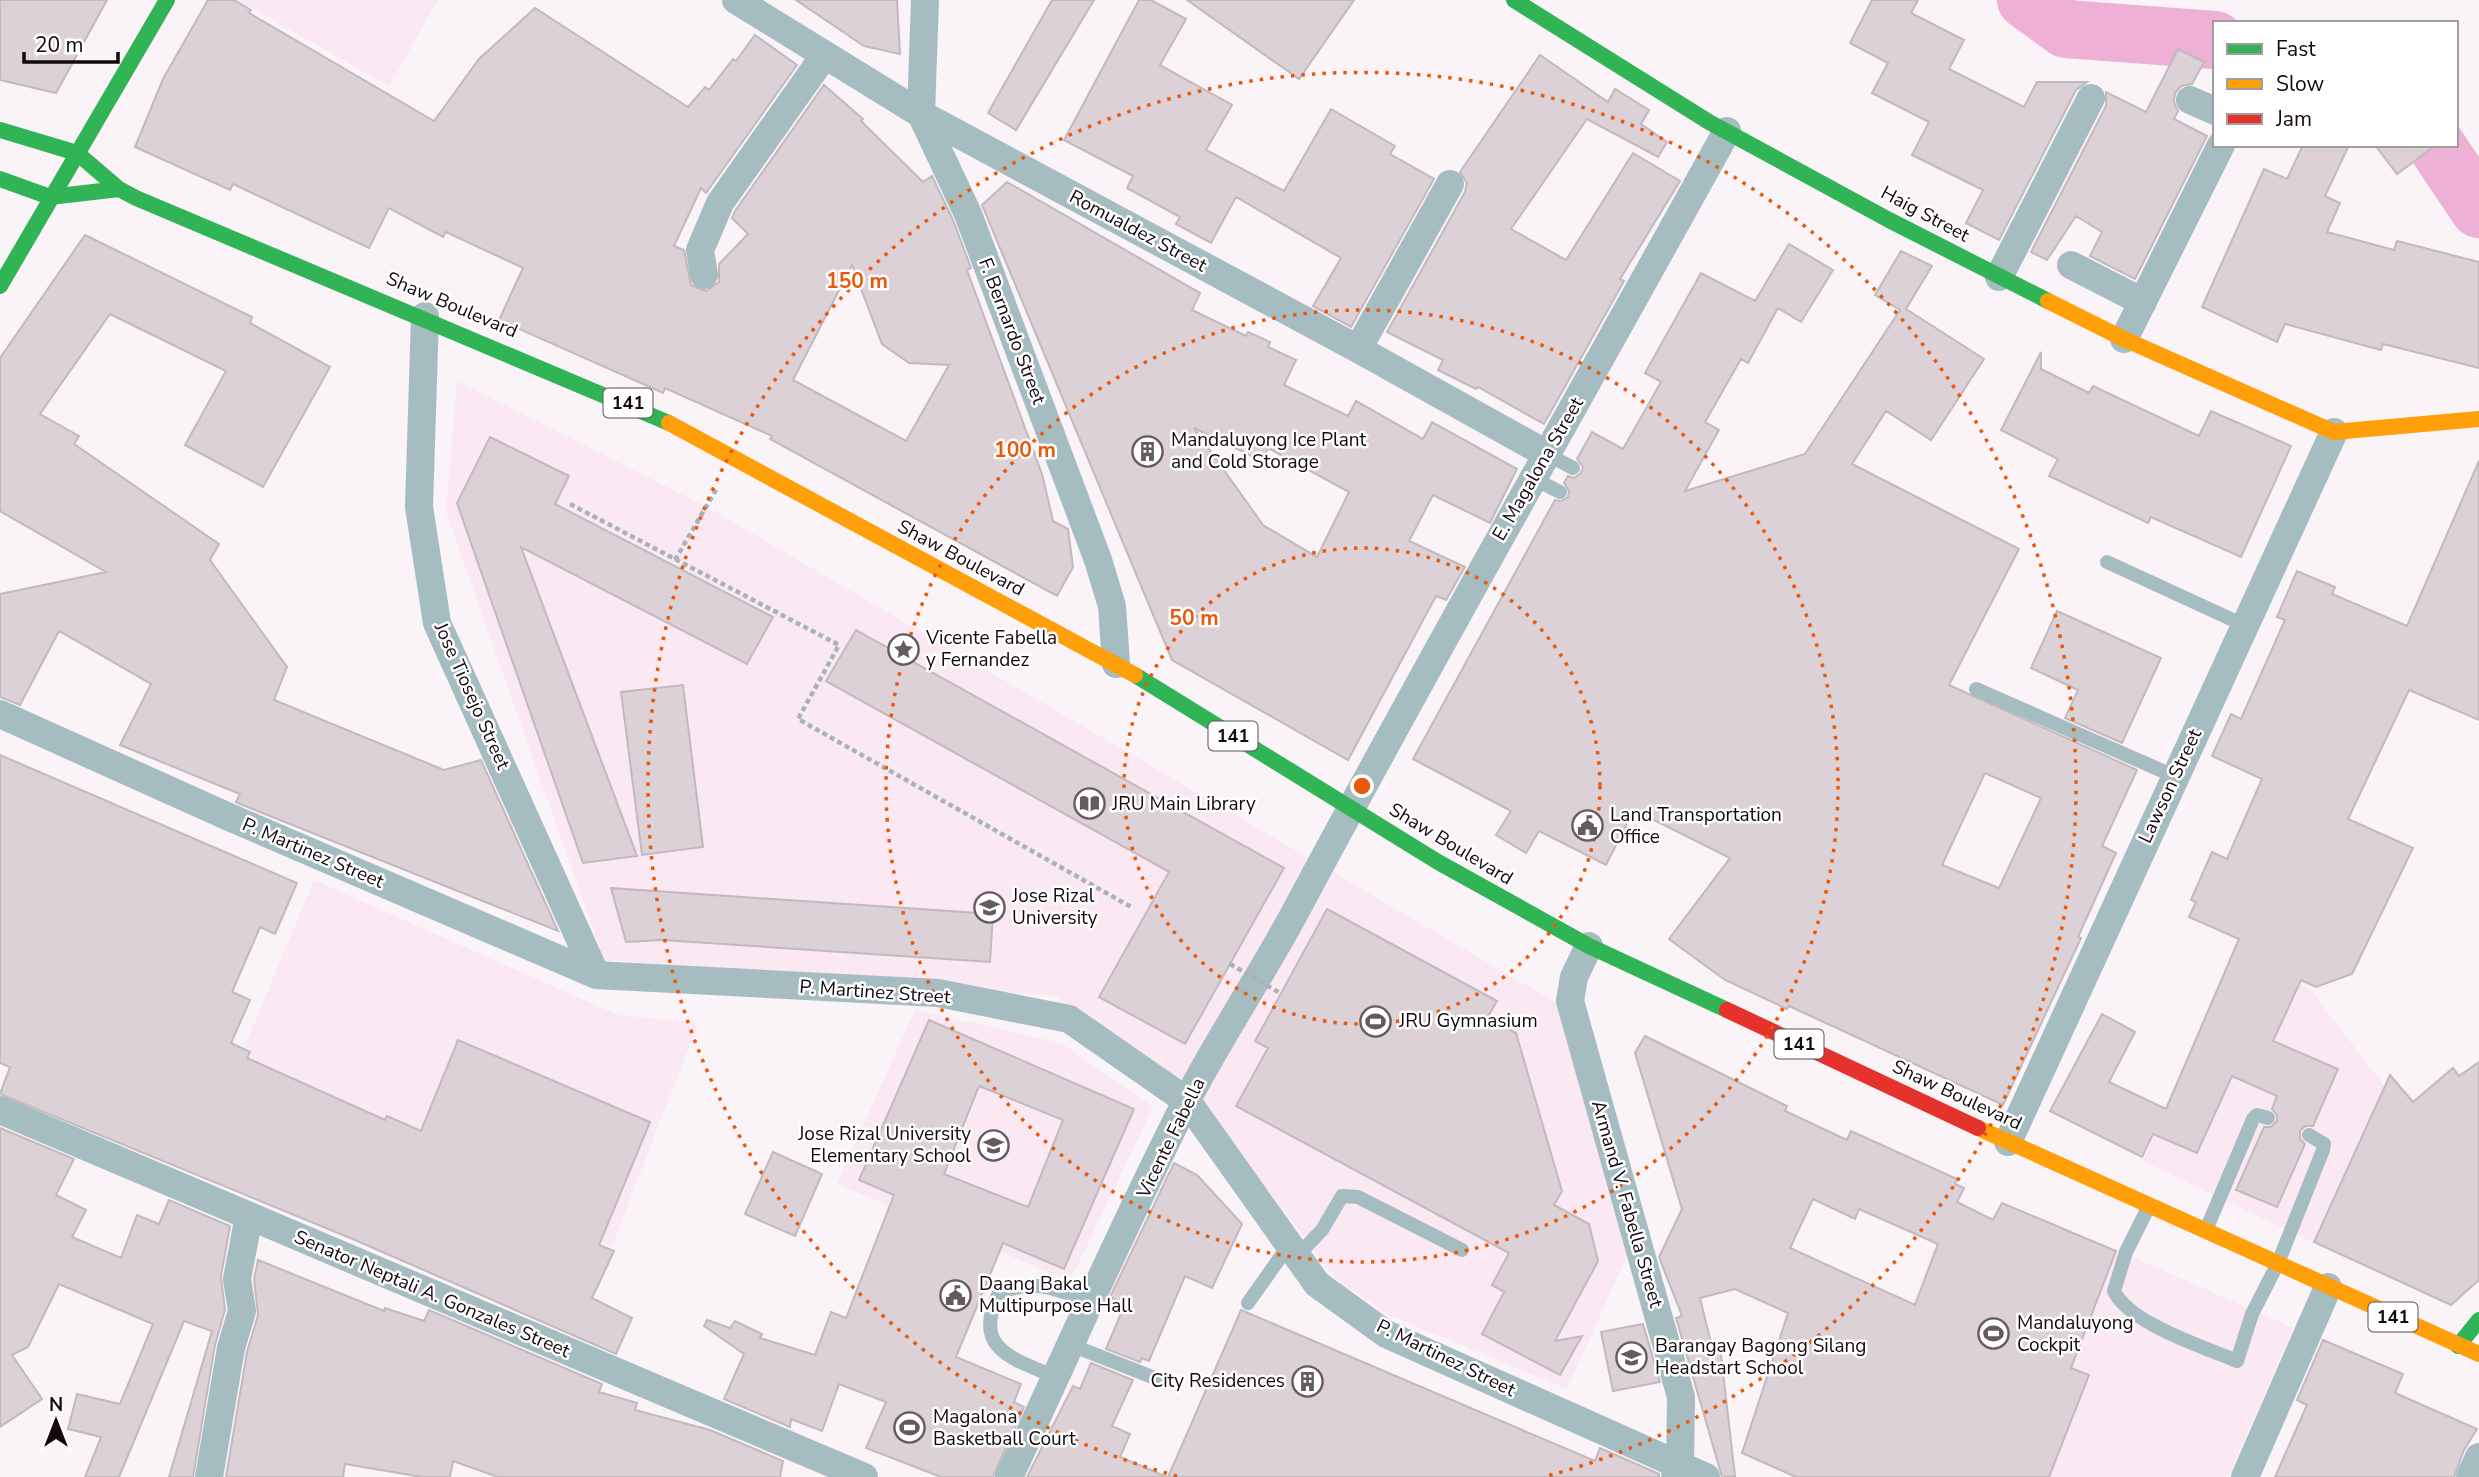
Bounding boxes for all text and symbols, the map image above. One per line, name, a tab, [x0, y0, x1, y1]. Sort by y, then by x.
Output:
scale bar	[24, 21, 119, 65]
legend	[2213, 21, 2458, 147]
text: 20 m	[35, 31, 84, 59]
text: Fast	[2276, 35, 2316, 63]
text: Slow	[2276, 70, 2325, 98]
text: Jam	[2275, 105, 2312, 133]
street label: Haig Street	[1876, 180, 1974, 248]
street label: Romualdez Street	[1065, 184, 1212, 278]
street label: F. Bernardo Street	[972, 254, 1052, 408]
street label: Shaw Boulevard	[382, 266, 522, 344]
text: 150 m	[826, 267, 888, 295]
road number: 141	[604, 388, 652, 418]
street label: E. Magalona Street	[1486, 392, 1590, 546]
place label: Mandaluyong Ice Plant and Cold Storage	[1171, 427, 1367, 475]
building icon: Mandaluyong Ice Plant and Cold Storage	[1131, 434, 1165, 468]
text: 100 m	[994, 436, 1056, 464]
street label: Shaw Boulevard	[893, 514, 1029, 602]
text: 50 m	[1169, 604, 1219, 632]
street label: Jose Tiosejo Street	[428, 618, 516, 774]
place label: Vicente Fabella y Fernandez	[925, 625, 1057, 673]
place icon: Vicente Fabella y Fernandez	[886, 632, 920, 666]
road number: 141	[1208, 722, 1258, 750]
street label: Lawson Street	[2132, 724, 2208, 847]
centre of rings	[1350, 774, 1374, 798]
library icon: JRU Main Library	[1072, 787, 1106, 821]
place label: JRU Main Library	[1111, 791, 1256, 817]
street label: Shaw Boulevard	[1384, 797, 1518, 891]
place label: Land Transportation Office	[1610, 802, 1782, 850]
public building icon: Land Transportation Office	[1570, 809, 1604, 843]
street label: P. Martinez Street	[238, 811, 388, 895]
place label: Jose Rizal University	[1011, 883, 1098, 931]
school or university icon: Jose Rizal University	[972, 890, 1006, 924]
street label: P. Martinez Street	[799, 974, 952, 1010]
sports icon: JRU Gymnasium	[1359, 1004, 1393, 1038]
place label: JRU Gymnasium	[1398, 1008, 1538, 1034]
road number: 141	[1774, 1030, 1824, 1058]
street label: Shaw Boulevard	[1888, 1054, 2026, 1136]
street label: Vicente Fabella	[1130, 1073, 1211, 1204]
street label: Armand V. Fabella Street	[1585, 1097, 1669, 1311]
place label: Jose Rizal University Elementary School	[797, 1121, 971, 1169]
school or university icon: Jose Rizal University Elementary School	[977, 1128, 1011, 1162]
street label: Senator Neptali A. Gonzales Street	[290, 1224, 574, 1364]
place label: Daang Bakal Multipurpose Hall	[979, 1271, 1133, 1319]
public building icon: Daang Bakal Multipurpose Hall	[939, 1278, 973, 1312]
road number: 141	[2368, 1302, 2418, 1332]
place label: Mandaluyong Cockpit	[2017, 1310, 2134, 1358]
street label: P. Martinez Street	[1372, 1313, 1520, 1403]
sports icon: Mandaluyong Cockpit	[1977, 1317, 2011, 1351]
place label: Barangay Bagong Silang Headstart School	[1655, 1333, 1866, 1381]
school or university icon: Barangay Bagong Silang Headstart School	[1615, 1340, 1649, 1374]
building icon: City Residences	[1291, 1364, 1325, 1398]
place label: City Residences	[1150, 1368, 1285, 1394]
north arrow	[21, 1386, 91, 1456]
text: N	[49, 1392, 63, 1418]
place label: Magalona Basketball Court	[933, 1404, 1076, 1452]
sports icon: Magalona Basketball Court	[893, 1411, 927, 1445]

